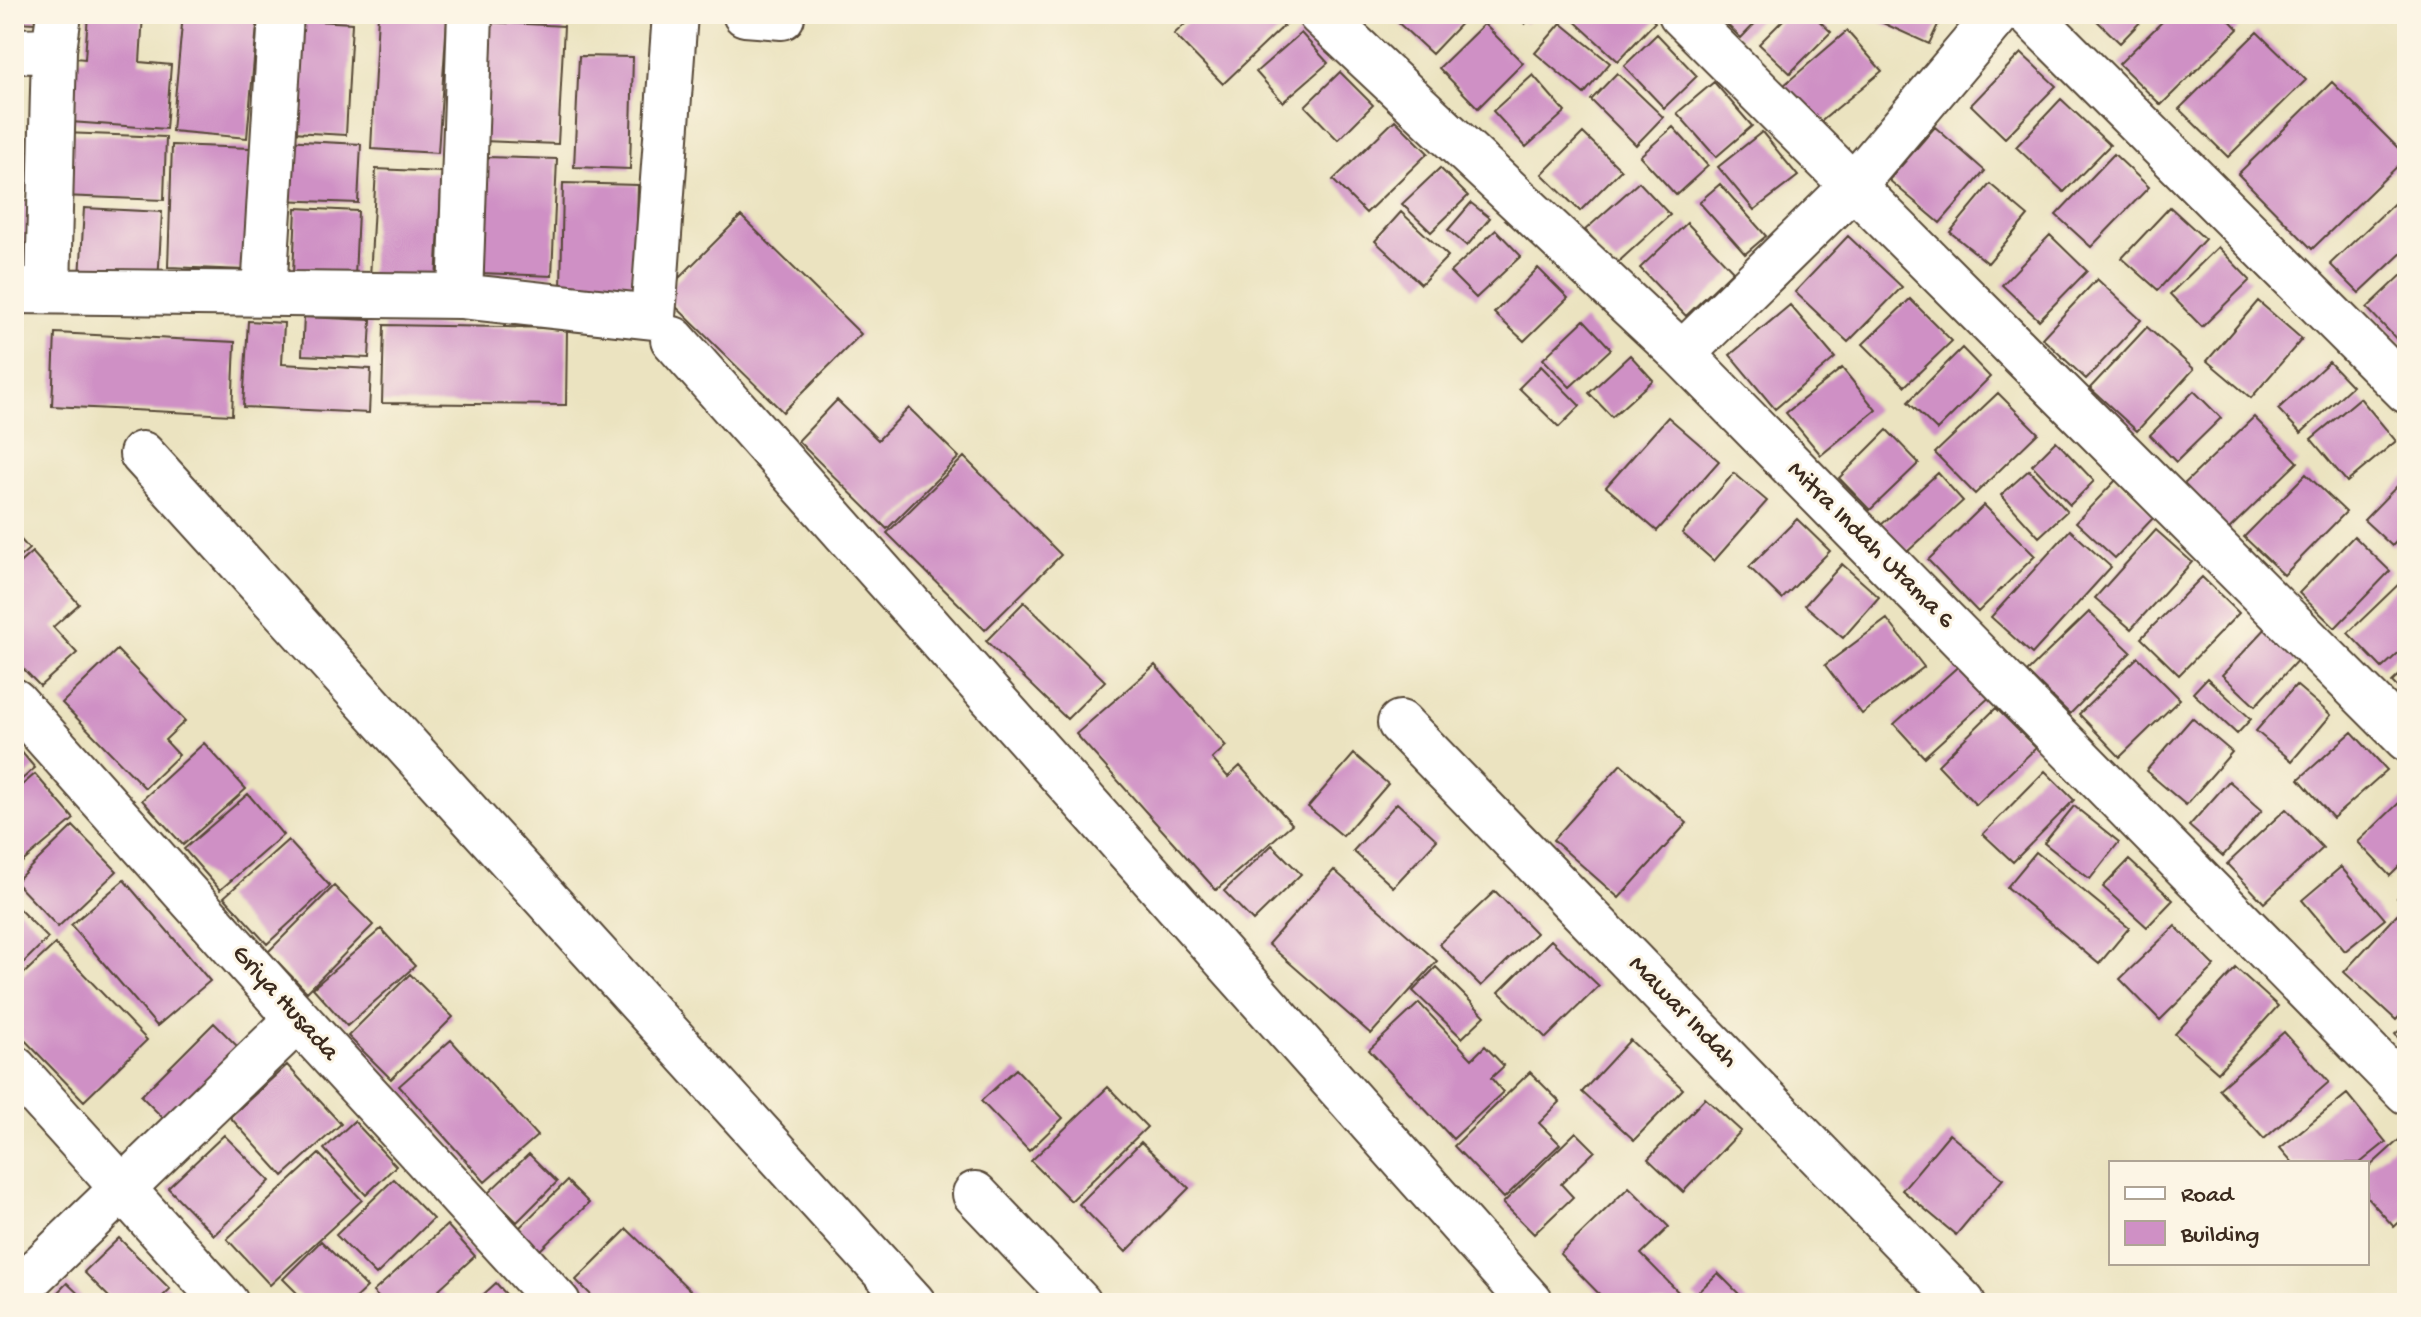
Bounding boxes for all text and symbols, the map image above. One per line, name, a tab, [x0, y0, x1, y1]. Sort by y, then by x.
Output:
street label: Mitra Indah Utama 6	[1780, 456, 1961, 637]
street label: Griya Husada	[224, 940, 345, 1070]
street label: Mawar Indah	[1621, 950, 1743, 1076]
legend	[2109, 1161, 2369, 1265]
text: Road	[2181, 1182, 2235, 1211]
text: Building	[2180, 1222, 2259, 1251]

